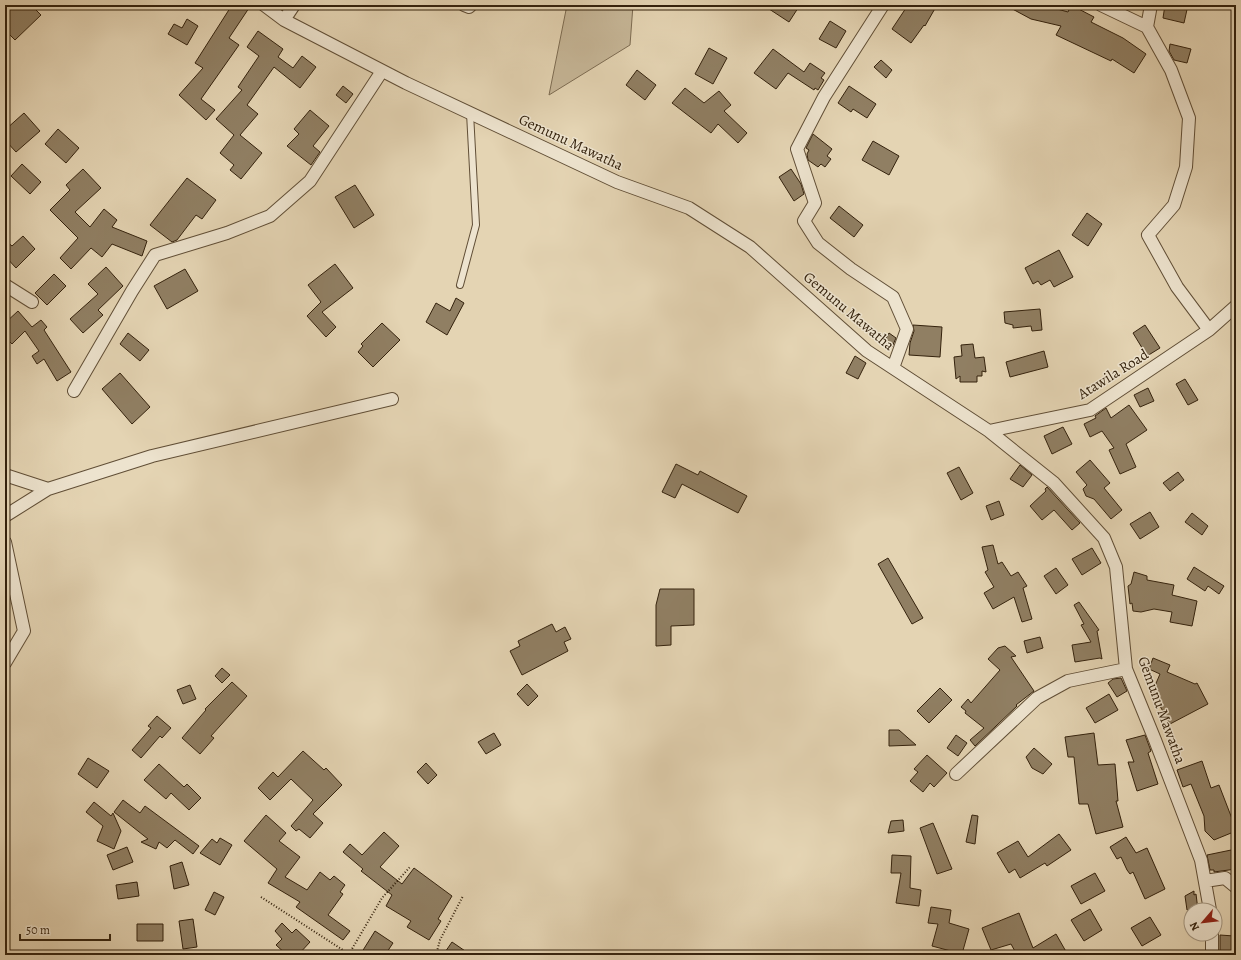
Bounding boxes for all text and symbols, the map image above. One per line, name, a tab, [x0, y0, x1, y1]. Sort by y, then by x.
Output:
street label: Gemunu Mawatha	[516, 109, 626, 175]
street label: Gemunu Mawatha	[799, 267, 899, 355]
street label: Atawila Road	[1073, 344, 1153, 404]
street label: Gemunu Mawatha	[1133, 654, 1191, 766]
north arrow	[1183, 902, 1223, 942]
scale bar	[20, 916, 110, 942]
text: N	[1186, 919, 1203, 934]
text: 50 m	[26, 922, 50, 938]

